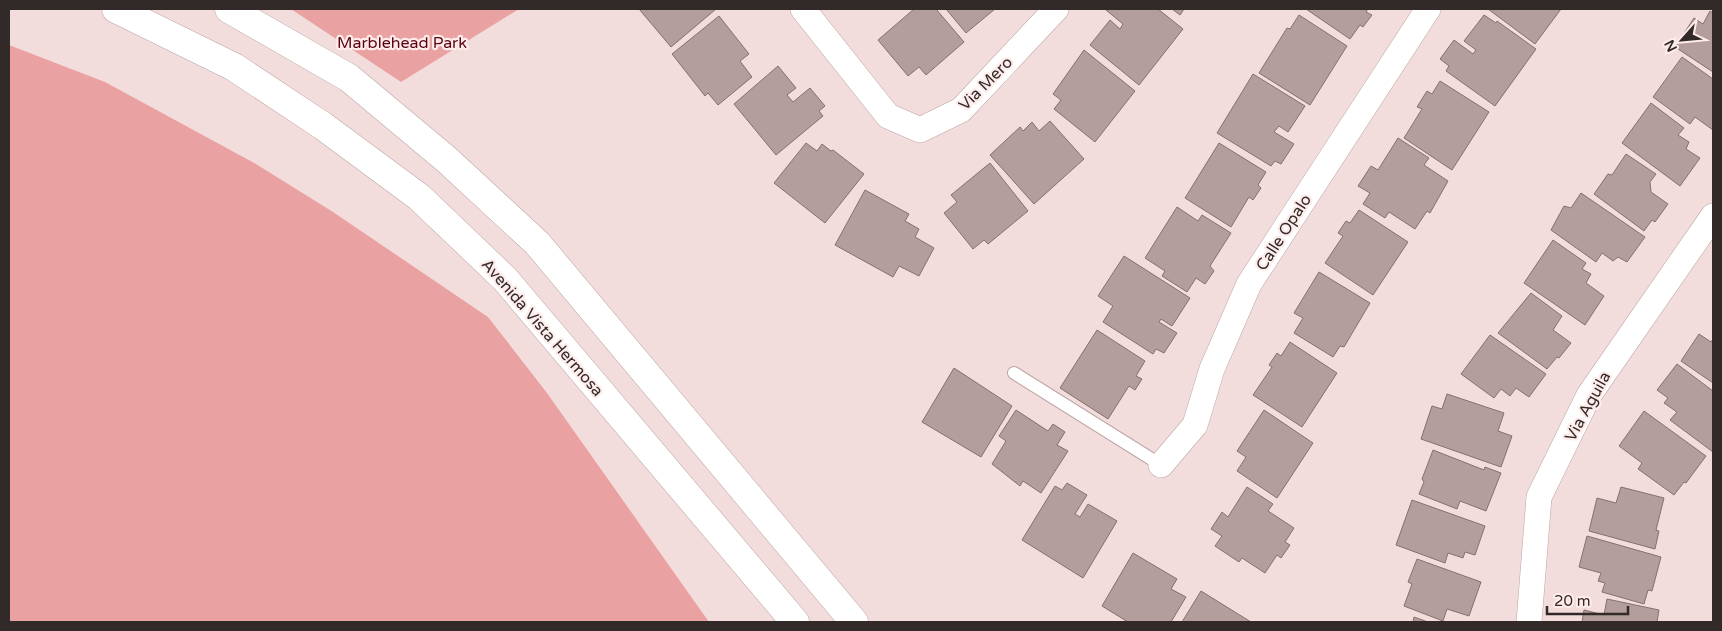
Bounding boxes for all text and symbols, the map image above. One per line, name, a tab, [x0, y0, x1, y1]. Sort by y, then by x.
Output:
north arrow	[1657, 15, 1707, 65]
park label: Marblehead Park	[337, 33, 467, 53]
text: N	[1661, 37, 1681, 55]
street label: Via Mero	[955, 53, 1017, 115]
street label: Calle Opalo	[1252, 191, 1316, 274]
street label: Avenida Vista Hermosa	[477, 255, 607, 401]
street label: Via Aguila	[1561, 368, 1615, 445]
scale bar	[1547, 584, 1628, 616]
text: 20 m	[1554, 592, 1591, 610]

